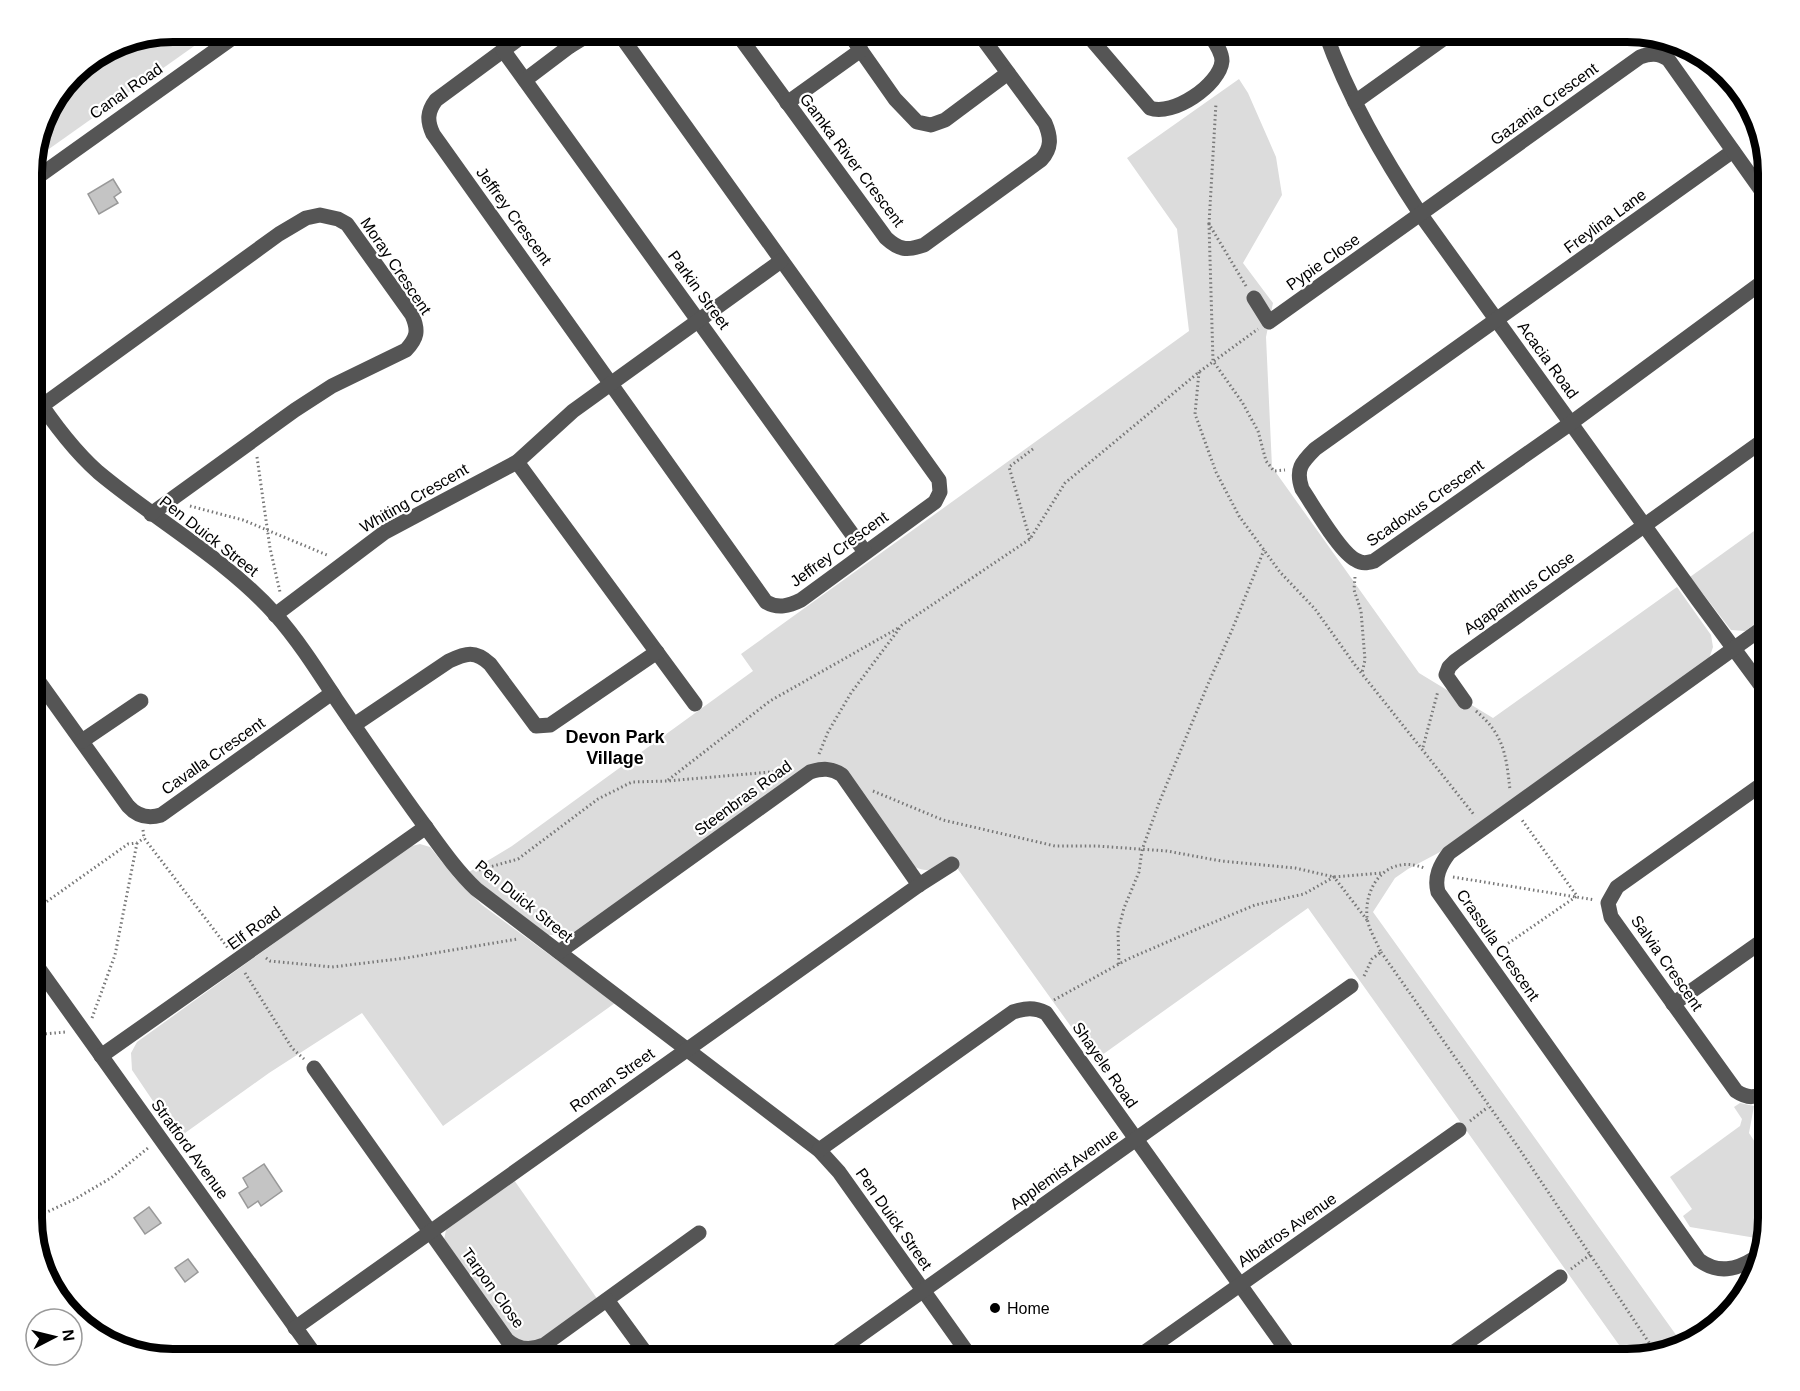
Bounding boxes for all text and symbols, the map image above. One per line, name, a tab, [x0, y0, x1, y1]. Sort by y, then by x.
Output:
street label: Gazania Crescent	[1487, 59, 1601, 149]
street label: Canal Road	[87, 60, 165, 122]
street label: Gamka River Crescent	[797, 90, 908, 230]
street label: Jeffrey Crescent	[473, 164, 555, 268]
street label: Freylina Lane	[1561, 186, 1649, 256]
street label: Moray Crescent	[357, 214, 435, 318]
street label: Pypie Close	[1283, 230, 1363, 293]
street label: Parkin Street	[665, 248, 733, 333]
street label: Acacia Road	[1514, 318, 1582, 402]
street label: Scadoxus Crescent	[1363, 456, 1487, 550]
street label: Whiting Crescent	[357, 460, 471, 536]
street label: Pen Duick Street	[156, 492, 262, 580]
street label: Jeffrey Crescent	[787, 508, 891, 590]
street label: Agapanthus Close	[1461, 548, 1578, 637]
street label: Cavalla Crescent	[158, 714, 268, 798]
district label: Devon Park Village	[565, 727, 666, 768]
street label: Steenbras Road	[691, 757, 795, 839]
street label: Pen Duick Street	[472, 857, 576, 946]
street label: Crassula Crescent	[1453, 886, 1543, 1004]
street label: Elf Road	[224, 903, 284, 953]
street label: Salvia Crescent	[1628, 912, 1706, 1014]
street label: Shayele Road	[1069, 1019, 1141, 1111]
street label: Roman Street	[567, 1044, 658, 1115]
street label: Stratford Avenue	[148, 1096, 232, 1202]
street label: Applemist Avenue	[1007, 1125, 1121, 1213]
street label: Pen Duick Street	[853, 1165, 936, 1273]
street label: Albatros Avenue	[1235, 1190, 1340, 1270]
street label: Tarpon Close	[458, 1245, 528, 1331]
place label: Home	[1007, 1300, 1050, 1317]
marker: Home	[988, 1301, 1002, 1315]
north arrow	[24, 1307, 84, 1367]
text: N	[59, 1328, 78, 1342]

